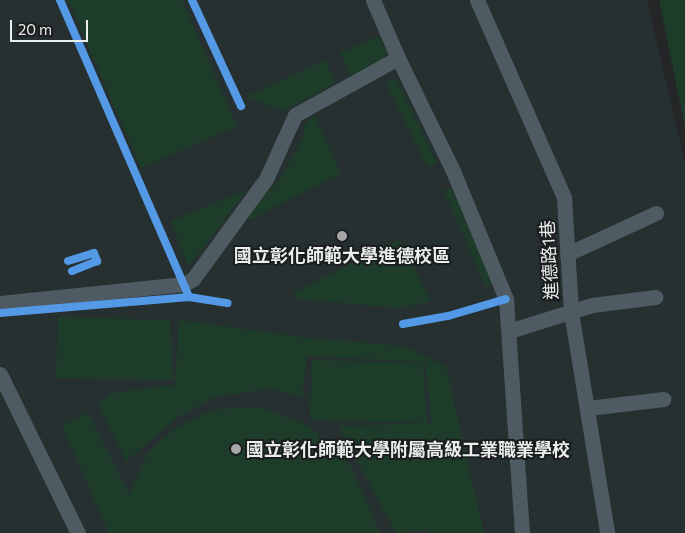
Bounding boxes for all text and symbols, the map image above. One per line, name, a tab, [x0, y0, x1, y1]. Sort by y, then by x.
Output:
scale bar	[12, 10, 90, 42]
text: 20 m	[18, 20, 52, 38]
street label: 進德路1巷	[536, 220, 562, 300]
marker: 國立彰化師範大學進德校區	[336, 230, 348, 242]
place label: 國立彰化師範大學進德校區	[234, 244, 450, 266]
place label: 國立彰化師範大學附屬高級工業職業學校	[246, 438, 570, 460]
marker: 國立彰化師範大學附屬高級工業職業學校	[230, 443, 242, 455]

